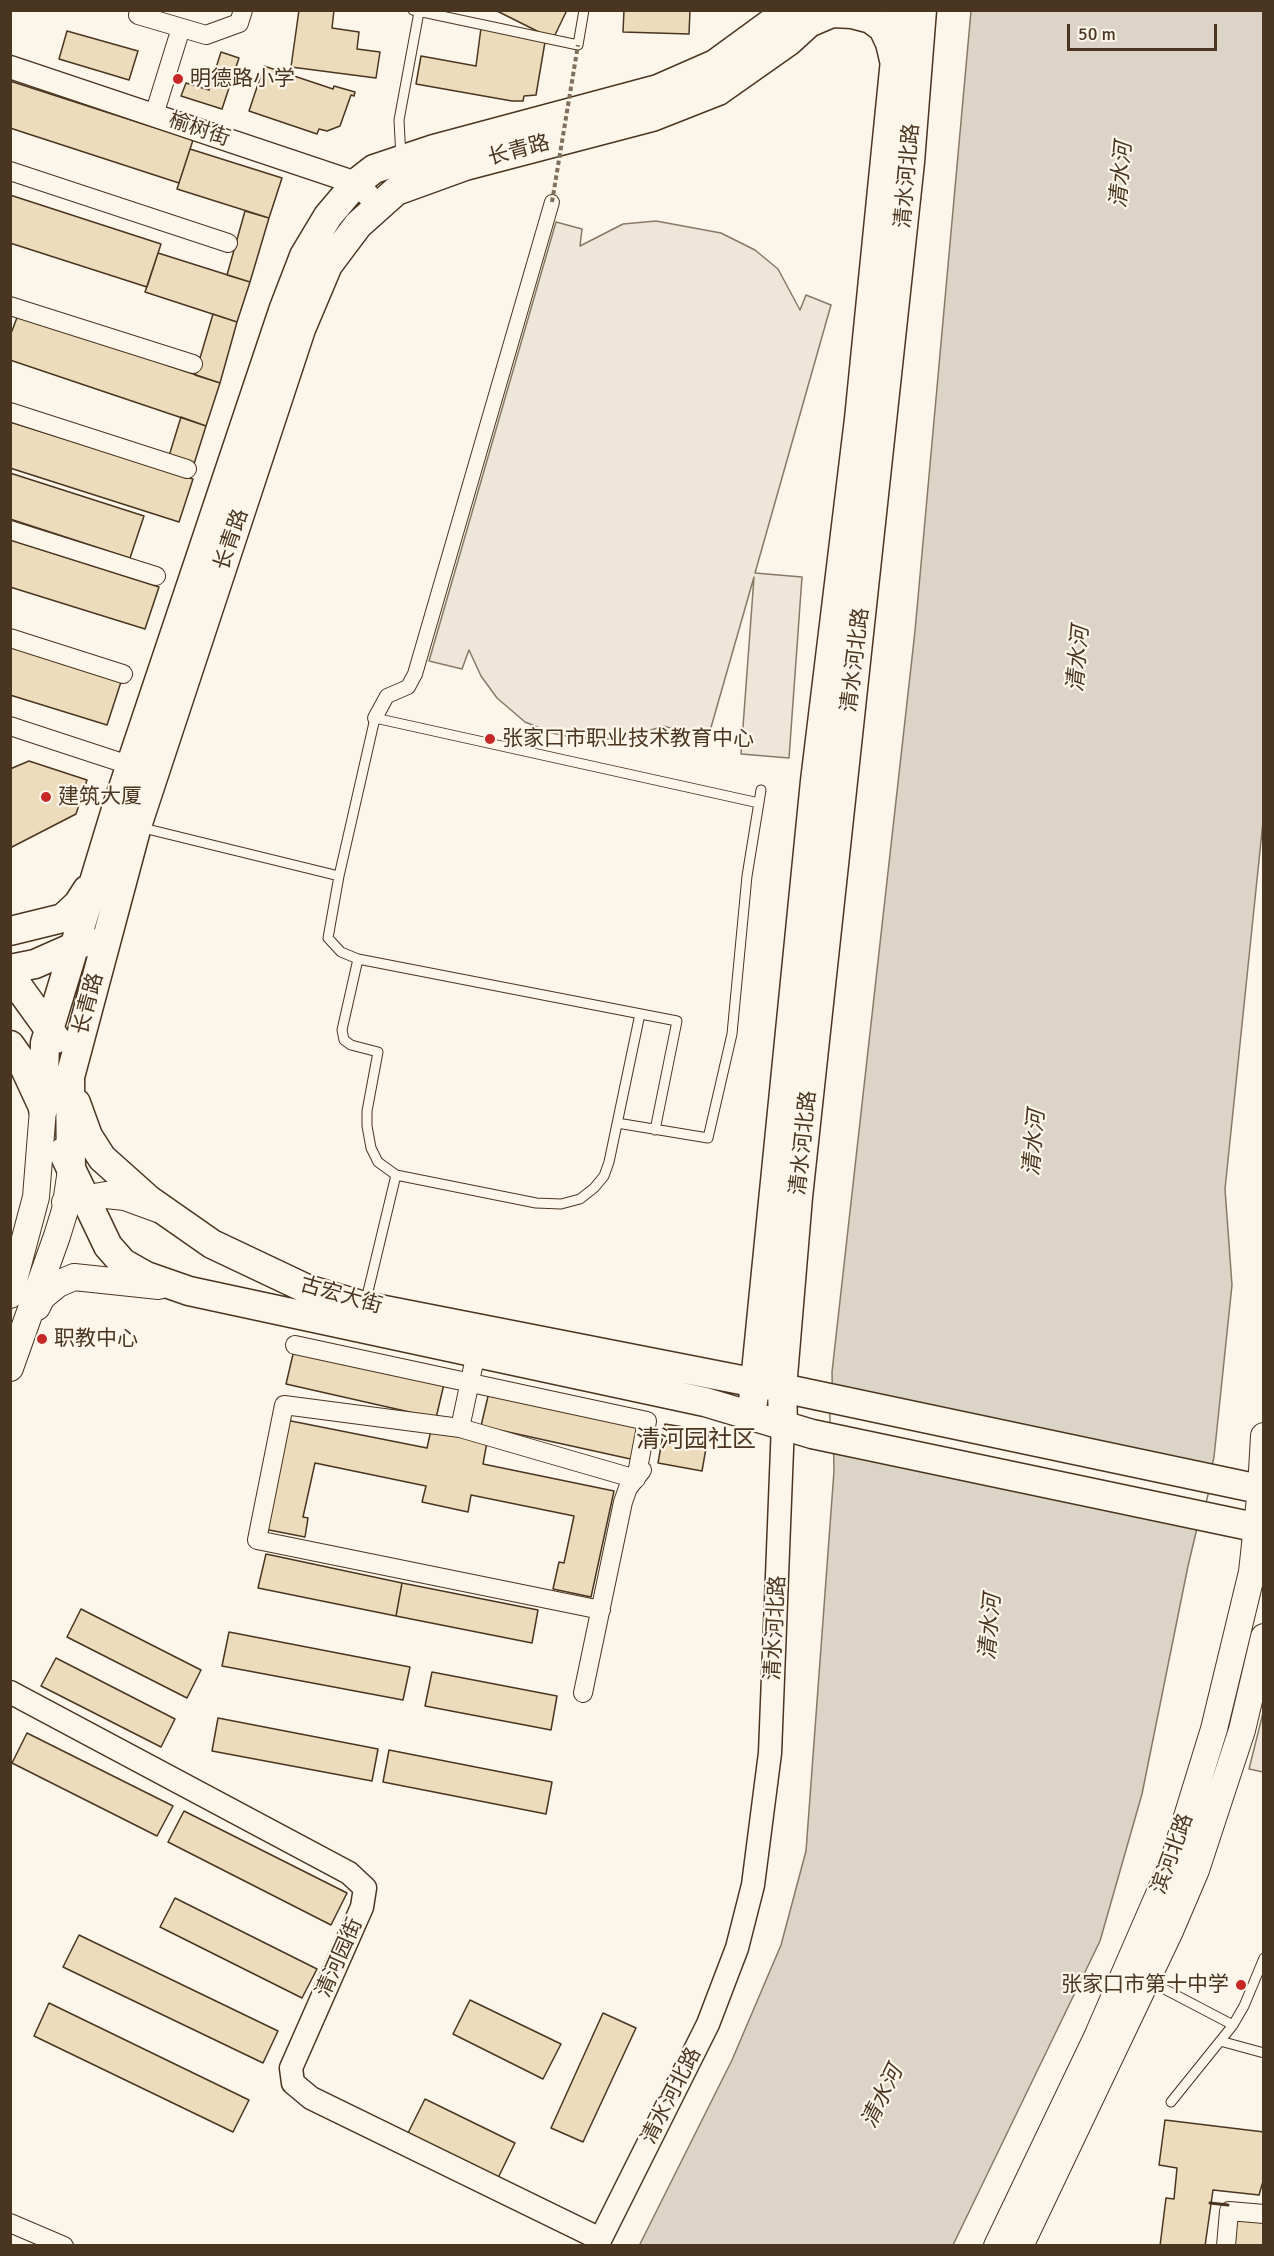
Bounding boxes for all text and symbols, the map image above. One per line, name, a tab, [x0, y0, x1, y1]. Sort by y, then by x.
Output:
scale bar	[1070, 12, 1220, 50]
text: 50 m	[1078, 23, 1116, 45]
place label: 明德路小学	[190, 66, 295, 92]
marker: 明德路小学	[171, 72, 185, 86]
street label: 榆树街	[165, 108, 233, 152]
street label: 清水河北路	[891, 123, 925, 229]
street label: 长青路	[485, 131, 553, 171]
water label: 清水河	[1106, 141, 1138, 209]
street label: 长青路	[210, 506, 254, 574]
street label: 清水河北路	[837, 606, 875, 714]
water label: 清水河	[1063, 625, 1095, 693]
place label: 张家口市职业技术教育中心	[502, 726, 754, 752]
marker: 张家口市职业技术教育中心	[483, 732, 497, 746]
place label: 建筑大厦	[58, 784, 142, 810]
marker: 建筑大厦	[39, 790, 53, 804]
street label: 长青路	[69, 970, 109, 1038]
street label: 清水河北路	[786, 1089, 822, 1197]
water label: 清水河	[1019, 1109, 1051, 1177]
street label: 古宏大街	[297, 1272, 385, 1320]
place label: 职教中心	[54, 1326, 138, 1352]
marker: 职教中心	[35, 1332, 49, 1346]
district label: 清河园社区	[636, 1427, 756, 1455]
street label: 清水河北路	[761, 1575, 791, 1681]
water label: 清水河	[975, 1593, 1007, 1661]
street label: 滨河北路	[1147, 1810, 1199, 1898]
street label: 清河园街	[311, 1915, 369, 2001]
place label: 张家口市第十中学	[1061, 1972, 1229, 1998]
marker: 张家口市第十中学	[1234, 1978, 1248, 1992]
street label: 清水河北路	[637, 2044, 707, 2148]
water label: 清水河	[857, 2062, 909, 2132]

